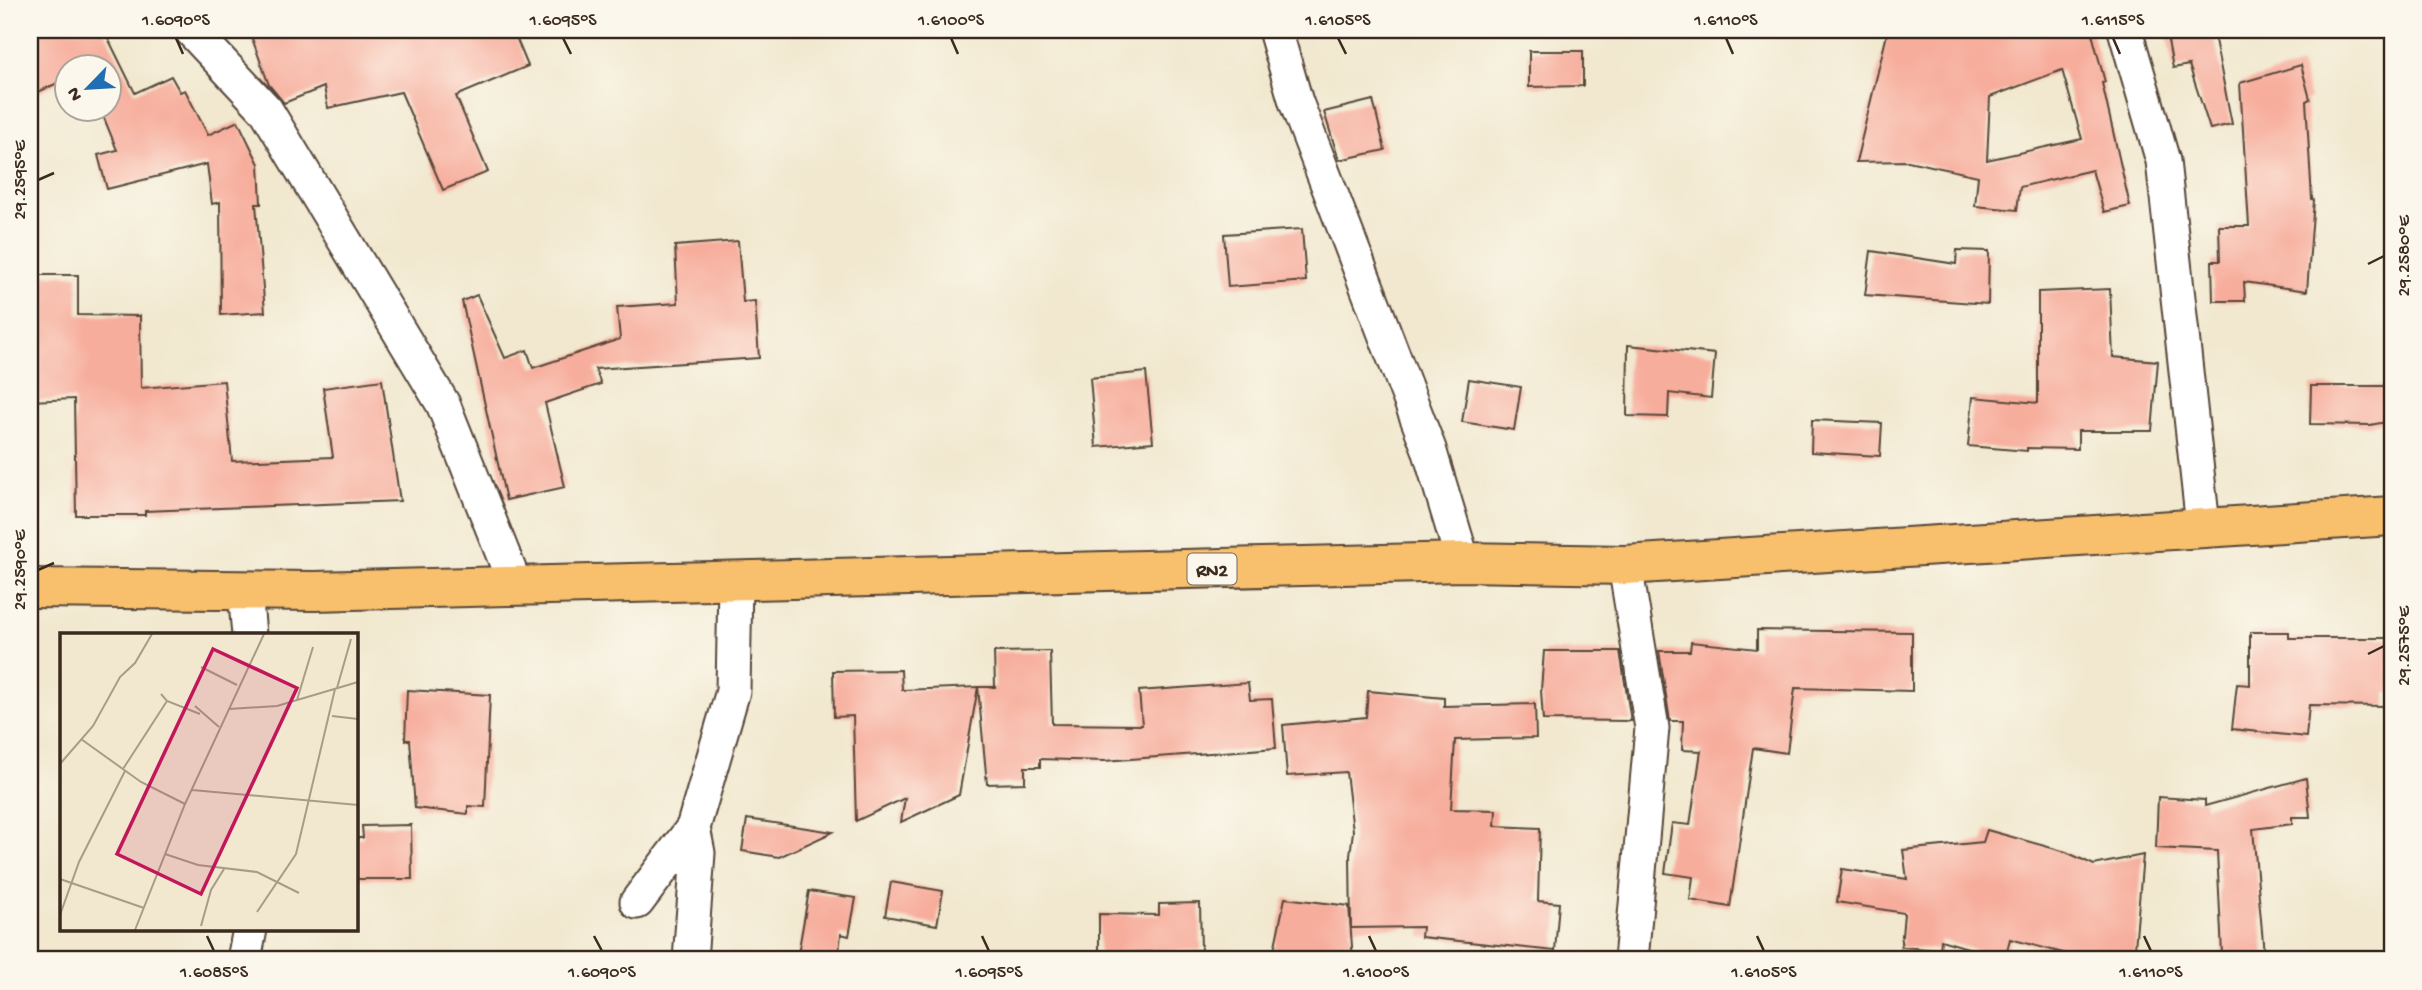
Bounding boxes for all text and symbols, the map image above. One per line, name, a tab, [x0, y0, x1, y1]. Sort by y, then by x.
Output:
text: 1.6090°S	[141, 11, 211, 32]
text: 1.6095°S	[528, 11, 597, 32]
text: 1.6100°S	[917, 11, 985, 32]
text: 1.6105°S	[1304, 11, 1371, 32]
text: 1.6110°S	[1693, 11, 1758, 32]
text: 1.6115°S	[2081, 11, 2145, 32]
north arrow	[52, 52, 122, 122]
text: N	[63, 83, 89, 104]
text: 29.2595°E	[11, 139, 32, 220]
text: 29.2580°E	[2395, 215, 2416, 297]
text: 29.2590°E	[11, 529, 32, 610]
road number: RN2	[1188, 554, 1236, 584]
text: 29.2575°E	[2395, 605, 2416, 686]
inset map	[60, 633, 357, 930]
text: 1.6085°S	[179, 963, 249, 984]
text: 1.6090°S	[567, 963, 637, 984]
text: 1.6095°S	[954, 963, 1023, 984]
text: 1.6100°S	[1342, 963, 1410, 984]
text: 1.6105°S	[1730, 963, 1797, 984]
text: 1.6110°S	[2118, 963, 2183, 984]

